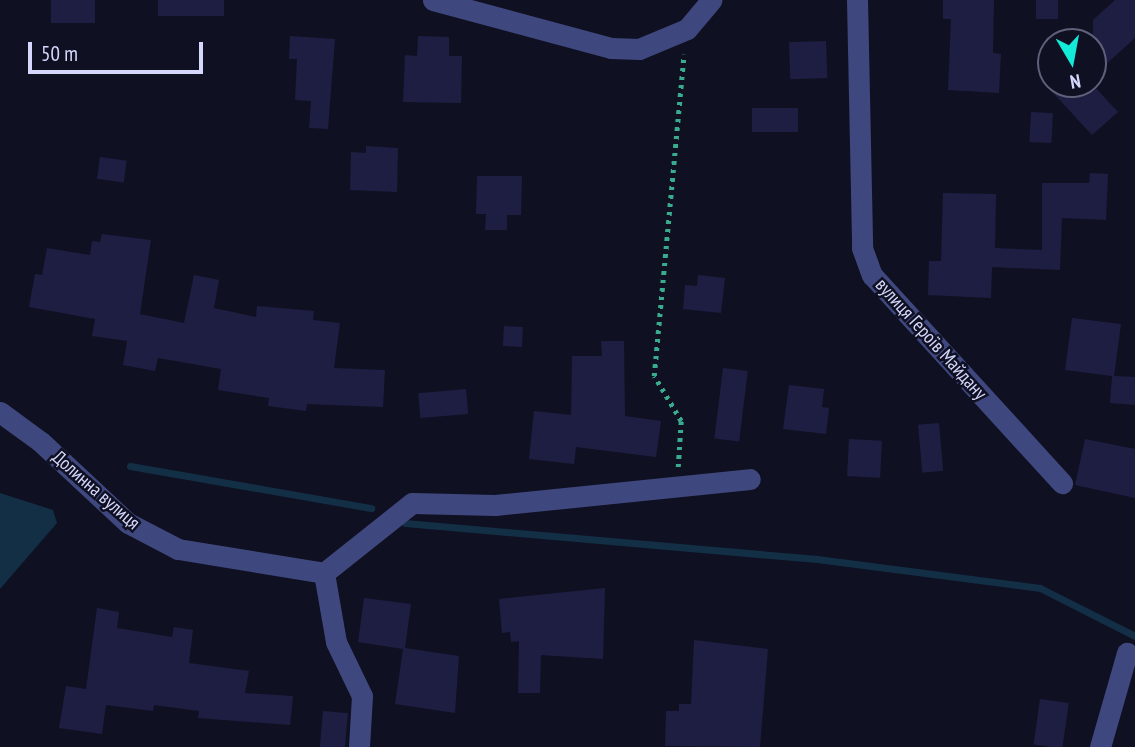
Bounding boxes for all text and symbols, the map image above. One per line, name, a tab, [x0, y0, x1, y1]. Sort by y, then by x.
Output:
scale bar	[32, 28, 206, 72]
north arrow	[1037, 28, 1107, 98]
text: 50 m	[41, 40, 78, 67]
text: N	[1068, 69, 1082, 94]
street label: вулиця Героїв Майдану	[871, 274, 991, 404]
street label: Долинна вулиця	[47, 446, 145, 534]

